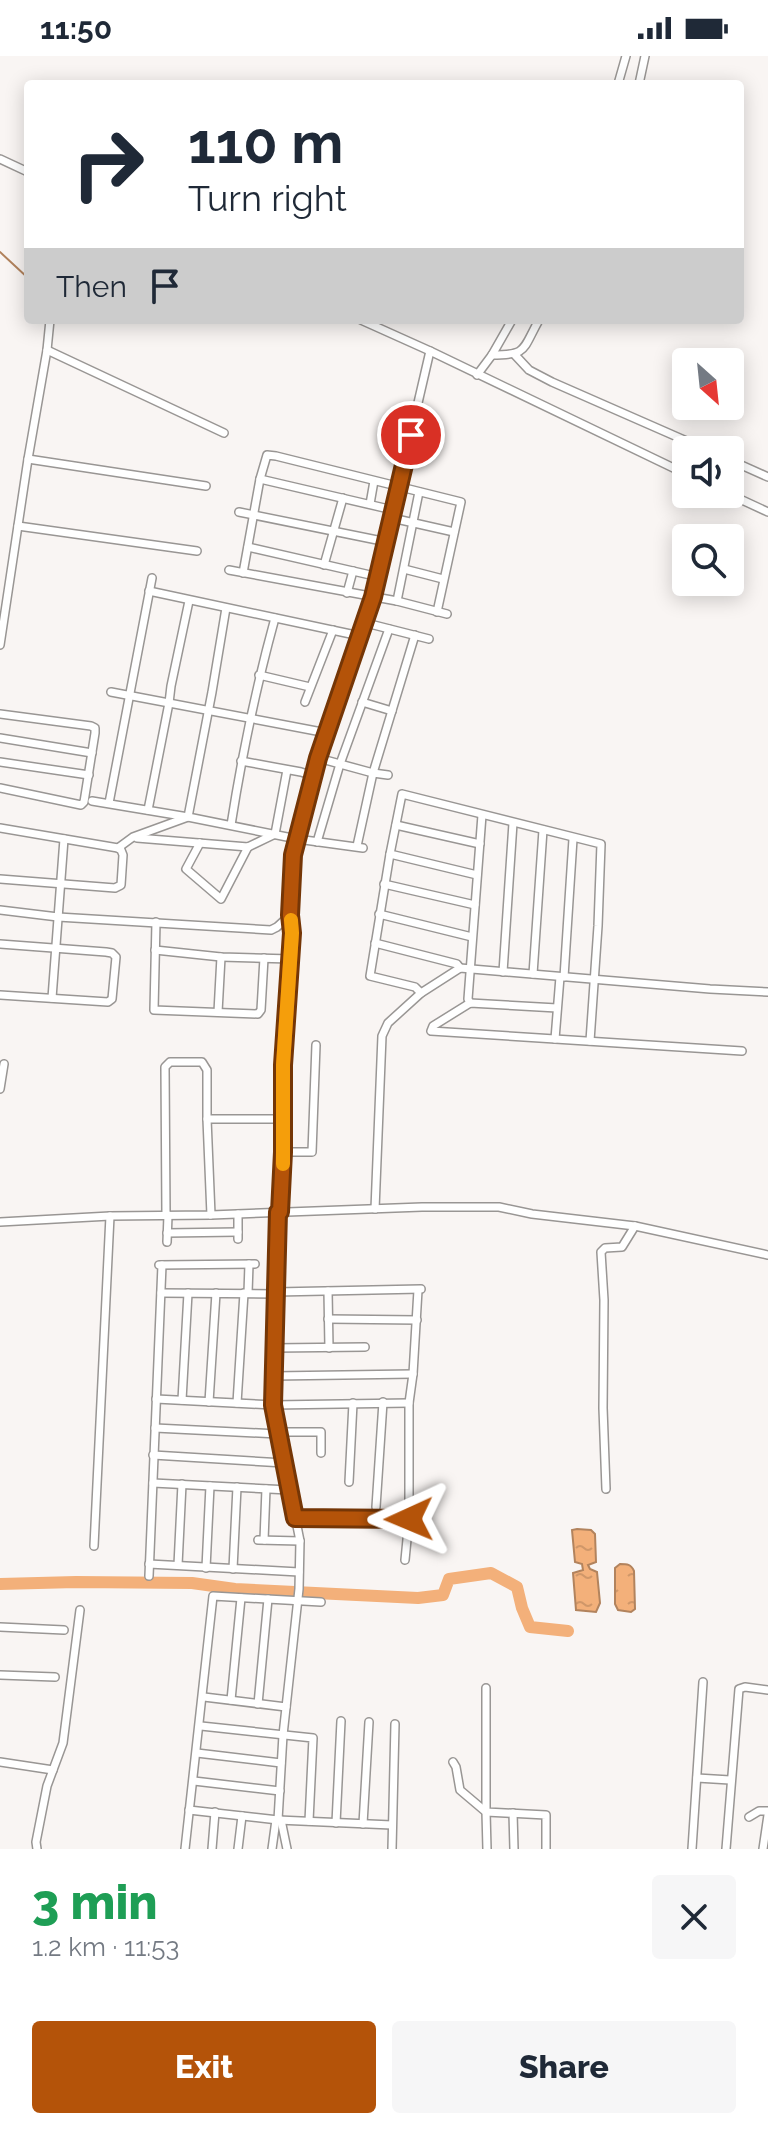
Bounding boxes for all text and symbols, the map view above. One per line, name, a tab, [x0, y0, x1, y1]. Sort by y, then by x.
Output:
text: 11:50	[40, 11, 112, 46]
text: 110 m	[188, 110, 343, 176]
icon: right	[56, 112, 160, 216]
text: Turn right	[188, 177, 347, 219]
icon: arrive	[143, 264, 187, 308]
text: Then	[56, 269, 127, 304]
north arrow	[672, 348, 744, 420]
map controls	[672, 348, 744, 596]
pin	[377, 401, 445, 469]
icon: arrive	[389, 413, 433, 457]
button: sound	[672, 436, 744, 508]
button: search	[672, 524, 744, 596]
position arrow	[367, 1477, 451, 1561]
text: 3 min	[32, 1874, 158, 1930]
button: close	[652, 1875, 736, 1959]
text: 1.2 km · 11:53	[32, 1932, 179, 1962]
button: Exit	[32, 2021, 376, 2113]
button: Share	[392, 2021, 736, 2113]

